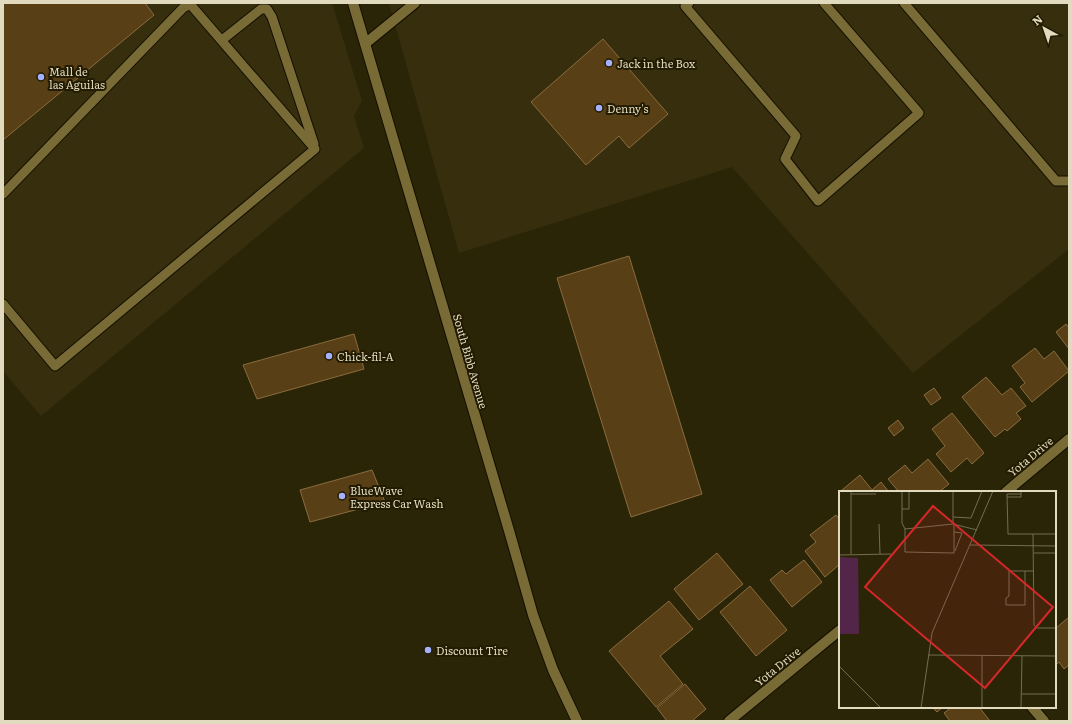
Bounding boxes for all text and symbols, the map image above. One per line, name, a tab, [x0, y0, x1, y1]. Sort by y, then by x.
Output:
north arrow	[1024, 8, 1064, 48]
text: N	[1028, 10, 1046, 29]
place label: Jack in the Box	[617, 55, 696, 71]
marker: Jack in the Box	[604, 58, 614, 68]
place label: Mall de las Aguilas	[49, 63, 105, 92]
marker: Mall de las Aguilas	[36, 72, 46, 82]
place label: Denny's	[607, 100, 648, 116]
marker: Denny's	[594, 103, 604, 113]
street label: South Bibb Avenue	[450, 312, 492, 411]
place label: Chick-fil-A	[337, 348, 394, 364]
marker: Chick-fil-A	[324, 351, 334, 361]
street label: Yota Drive	[1004, 432, 1056, 480]
place label: BlueWave Express Car Wash	[350, 482, 443, 511]
marker: BlueWave Express Car Wash	[337, 491, 347, 501]
inset map	[839, 491, 1056, 708]
place label: Discount Tire	[436, 642, 508, 658]
street label: Yota Drive	[751, 642, 803, 689]
marker: Discount Tire	[423, 645, 433, 655]

